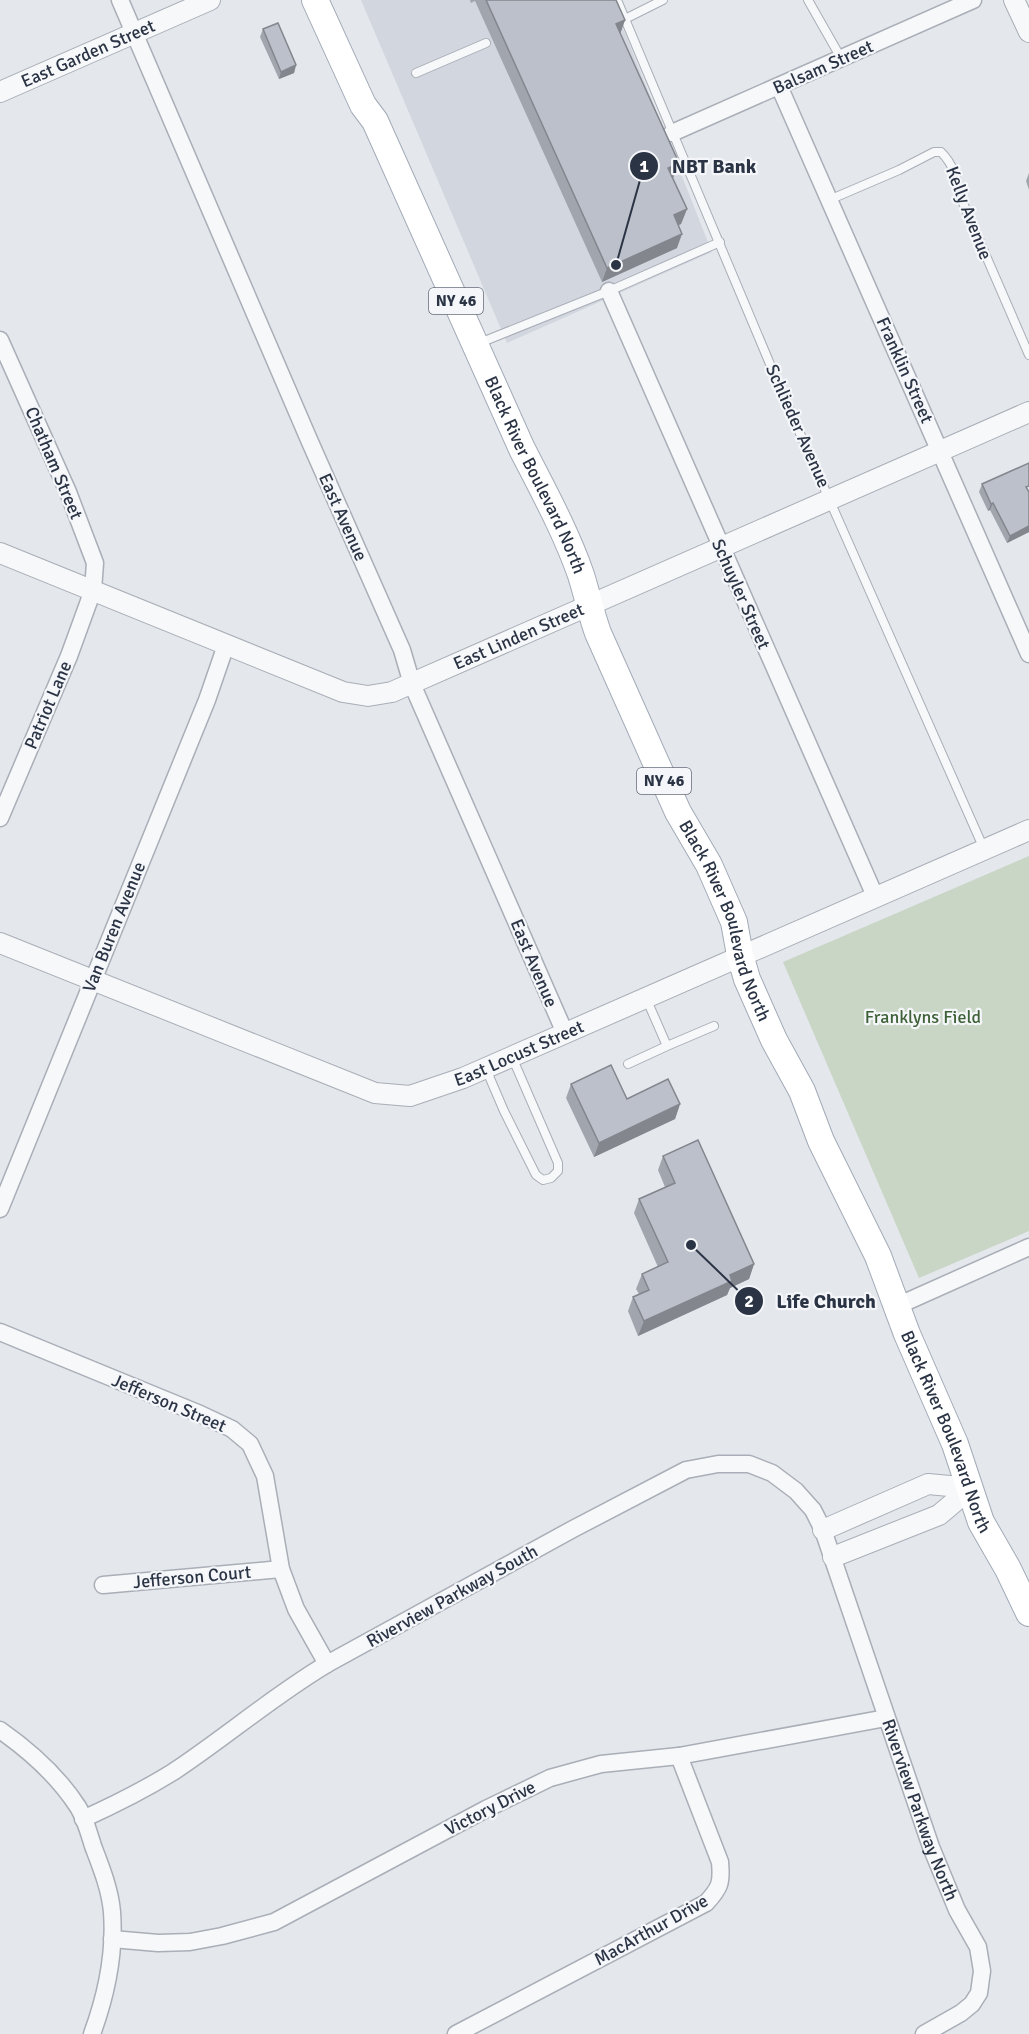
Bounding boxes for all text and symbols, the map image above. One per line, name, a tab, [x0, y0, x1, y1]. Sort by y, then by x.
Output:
street label: East Garden Street	[18, 15, 158, 92]
street label: Balsam Street	[769, 35, 877, 99]
callout: NBT Bank	[629, 147, 768, 185]
text: NBT Bank	[672, 154, 757, 179]
text: 1	[639, 155, 649, 177]
street label: Kelly Avenue	[941, 163, 997, 263]
road number: NY 46	[429, 288, 483, 314]
street label: Franklin Street	[872, 313, 938, 427]
street label: Schlieder Avenue	[761, 361, 835, 491]
street label: Black River Boulevard North	[480, 373, 591, 577]
street label: Chatham Street	[20, 403, 88, 523]
street label: East Avenue	[314, 470, 372, 564]
street label: Schuyler Street	[707, 536, 775, 652]
street label: East Linden Street	[450, 598, 587, 675]
street label: Patriot Lane	[20, 658, 76, 752]
road number: NY 46	[637, 768, 691, 794]
street label: Black River Boulevard North	[674, 816, 775, 1025]
street label: Van Buren Avenue	[78, 859, 150, 995]
street label: East Avenue	[506, 916, 562, 1010]
park label: Franklyns Field	[865, 1006, 981, 1028]
street label: East Locust Street	[451, 1016, 587, 1091]
callout: Life Church	[734, 1282, 888, 1320]
text: Life Church	[776, 1289, 876, 1314]
text: 2	[744, 1290, 754, 1312]
street label: Black River Boulevard North	[896, 1327, 996, 1537]
street label: Jefferson Street	[109, 1369, 229, 1437]
street label: Riverview Parkway South	[363, 1540, 541, 1652]
street label: Jefferson Court	[132, 1561, 252, 1593]
street label: Riverview Parkway North	[877, 1716, 963, 1904]
street label: Victory Drive	[441, 1776, 539, 1840]
street label: MacArthur Drive	[590, 1890, 712, 1970]

